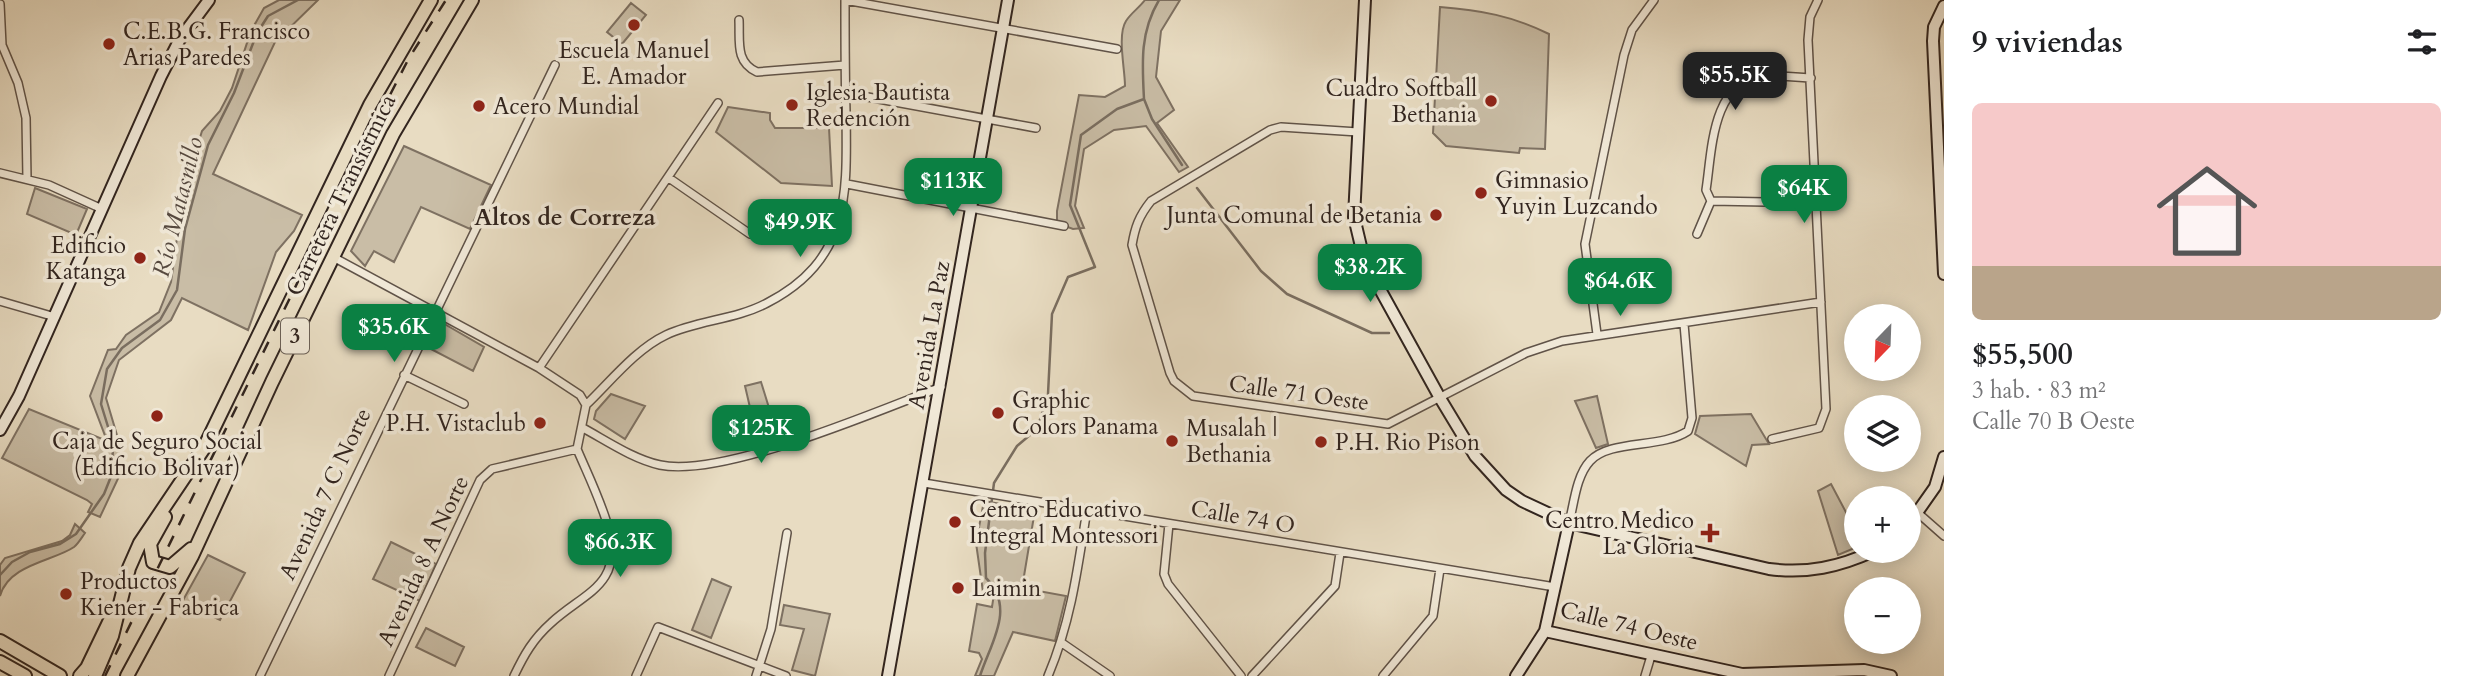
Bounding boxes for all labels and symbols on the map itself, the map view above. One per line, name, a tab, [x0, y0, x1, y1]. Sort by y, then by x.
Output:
place label: C.E.B.G. Francisco Arias Paredes	[123, 16, 310, 73]
marker: Escuela Manuel E. Amador	[626, 17, 642, 33]
place label: Escuela Manuel E. Amador	[558, 35, 710, 92]
marker: C.E.B.G. Francisco Arias Paredes	[101, 36, 117, 52]
pin: $55.5K	[1678, 52, 1792, 112]
place label: Cuadro Softball Bethania	[1325, 73, 1477, 130]
place label: Iglesia Bautista Redención	[806, 77, 950, 134]
street label: Carretera Transístmica	[279, 89, 403, 301]
place label: Acero Mundial	[493, 91, 639, 122]
marker: Cuadro Softball Bethania	[1483, 93, 1499, 109]
marker: Iglesia Bautista Redención	[784, 97, 800, 113]
marker: Acero Mundial	[471, 98, 487, 114]
water label: Río Matasnillo	[145, 134, 211, 280]
pin: $113K	[904, 158, 1002, 218]
place label: Gimnasio Yuyin Luzcando	[1495, 165, 1658, 222]
pin: $64K	[1763, 166, 1845, 225]
marker: Gimnasio Yuyin Luzcando	[1473, 185, 1489, 201]
pin: $49.9K	[743, 200, 857, 259]
place label: Junta Comunal de Betania	[1163, 200, 1422, 231]
district label: Altos de Correza	[474, 201, 656, 234]
marker: Junta Comunal de Betania	[1428, 207, 1444, 223]
place label: Edificio Katanga	[46, 230, 126, 287]
pin: $38.2K	[1313, 244, 1427, 304]
marker: Edificio Katanga	[132, 250, 148, 266]
street label: Avenida La Paz	[901, 258, 957, 412]
pin: $64.6K	[1563, 258, 1677, 318]
pin: $35.6K	[337, 304, 451, 364]
north arrow	[1844, 304, 1922, 382]
road number: 3	[281, 318, 309, 354]
street label: Calle 71 Oeste	[1227, 368, 1371, 418]
place label: Graphic Colors Panama	[1012, 385, 1159, 442]
street label: Avenida 7 C Norte	[272, 403, 378, 585]
marker: Graphic Colors Panama	[990, 405, 1006, 421]
pin: $125K	[712, 406, 810, 465]
marker: Caja de Seguro Social (Edificio Bolivar)	[149, 408, 165, 424]
place label: P.H. Vistaclub	[386, 408, 526, 439]
place label: Musalah | Bethania	[1186, 413, 1277, 470]
marker: P.H. Vistaclub	[532, 415, 548, 431]
place label: Caja de Seguro Social (Edificio Bolivar)	[52, 426, 262, 483]
place label: P.H. Rio Pison	[1335, 427, 1480, 458]
marker: Musalah | Bethania	[1164, 433, 1180, 449]
marker: P.H. Rio Pison	[1313, 434, 1329, 450]
street label: Avenida 8 A Norte	[370, 471, 476, 651]
street label: Calle 74 O	[1188, 493, 1298, 541]
place label: Centro Educativo Integral Montessori	[969, 494, 1158, 551]
place label: Centro Medico La Gloria	[1545, 505, 1694, 562]
marker: Centro Educativo Integral Montessori	[947, 514, 963, 530]
pin: $66.3K	[563, 520, 677, 579]
marker: Centro Medico La Gloria	[1700, 523, 1720, 543]
place label: Productos Kiener - Fabrica	[80, 566, 239, 623]
place label: Laimin	[972, 573, 1041, 604]
marker: Laimin	[950, 580, 966, 596]
marker: Productos Kiener - Fabrica	[58, 586, 74, 602]
street label: Calle 74 Oeste	[1557, 594, 1701, 658]

